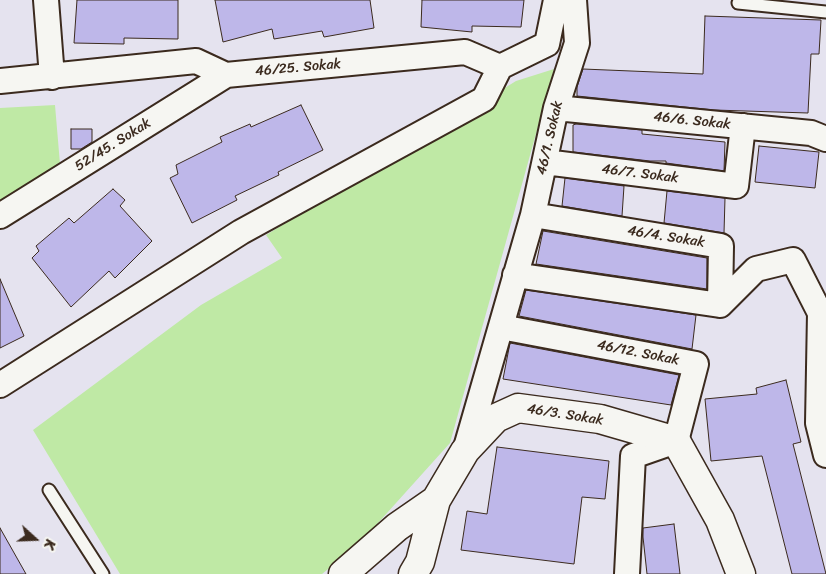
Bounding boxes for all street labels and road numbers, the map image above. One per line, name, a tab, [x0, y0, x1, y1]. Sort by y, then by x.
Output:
street label: 46/25. Sokak	[254, 56, 342, 80]
street label: 46/1. Sokak	[533, 99, 567, 177]
street label: 46/6. Sokak	[653, 109, 731, 133]
street label: 52/45. Sokak	[72, 115, 154, 175]
street label: 46/7. Sokak	[601, 161, 679, 187]
street label: 46/4. Sokak	[626, 223, 706, 251]
street label: 46/12. Sokak	[595, 337, 681, 369]
street label: 46/3. Sokak	[526, 401, 604, 429]

